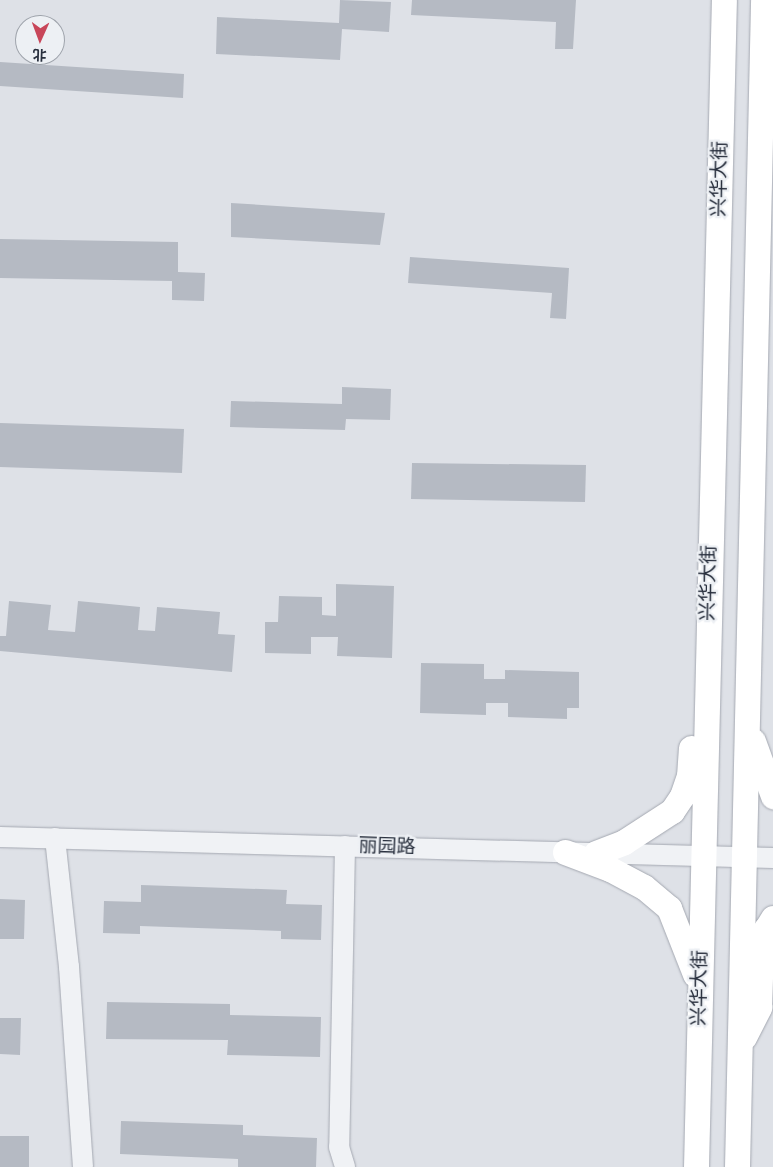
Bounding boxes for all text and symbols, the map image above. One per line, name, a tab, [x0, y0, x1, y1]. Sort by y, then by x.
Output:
north arrow	[15, 15, 65, 65]
text: 北	[32, 46, 47, 63]
street label: 兴华大街	[708, 141, 732, 217]
street label: 兴华大街	[697, 545, 721, 621]
street label: 丽园路	[358, 835, 416, 859]
street label: 兴华大街	[688, 950, 712, 1026]

